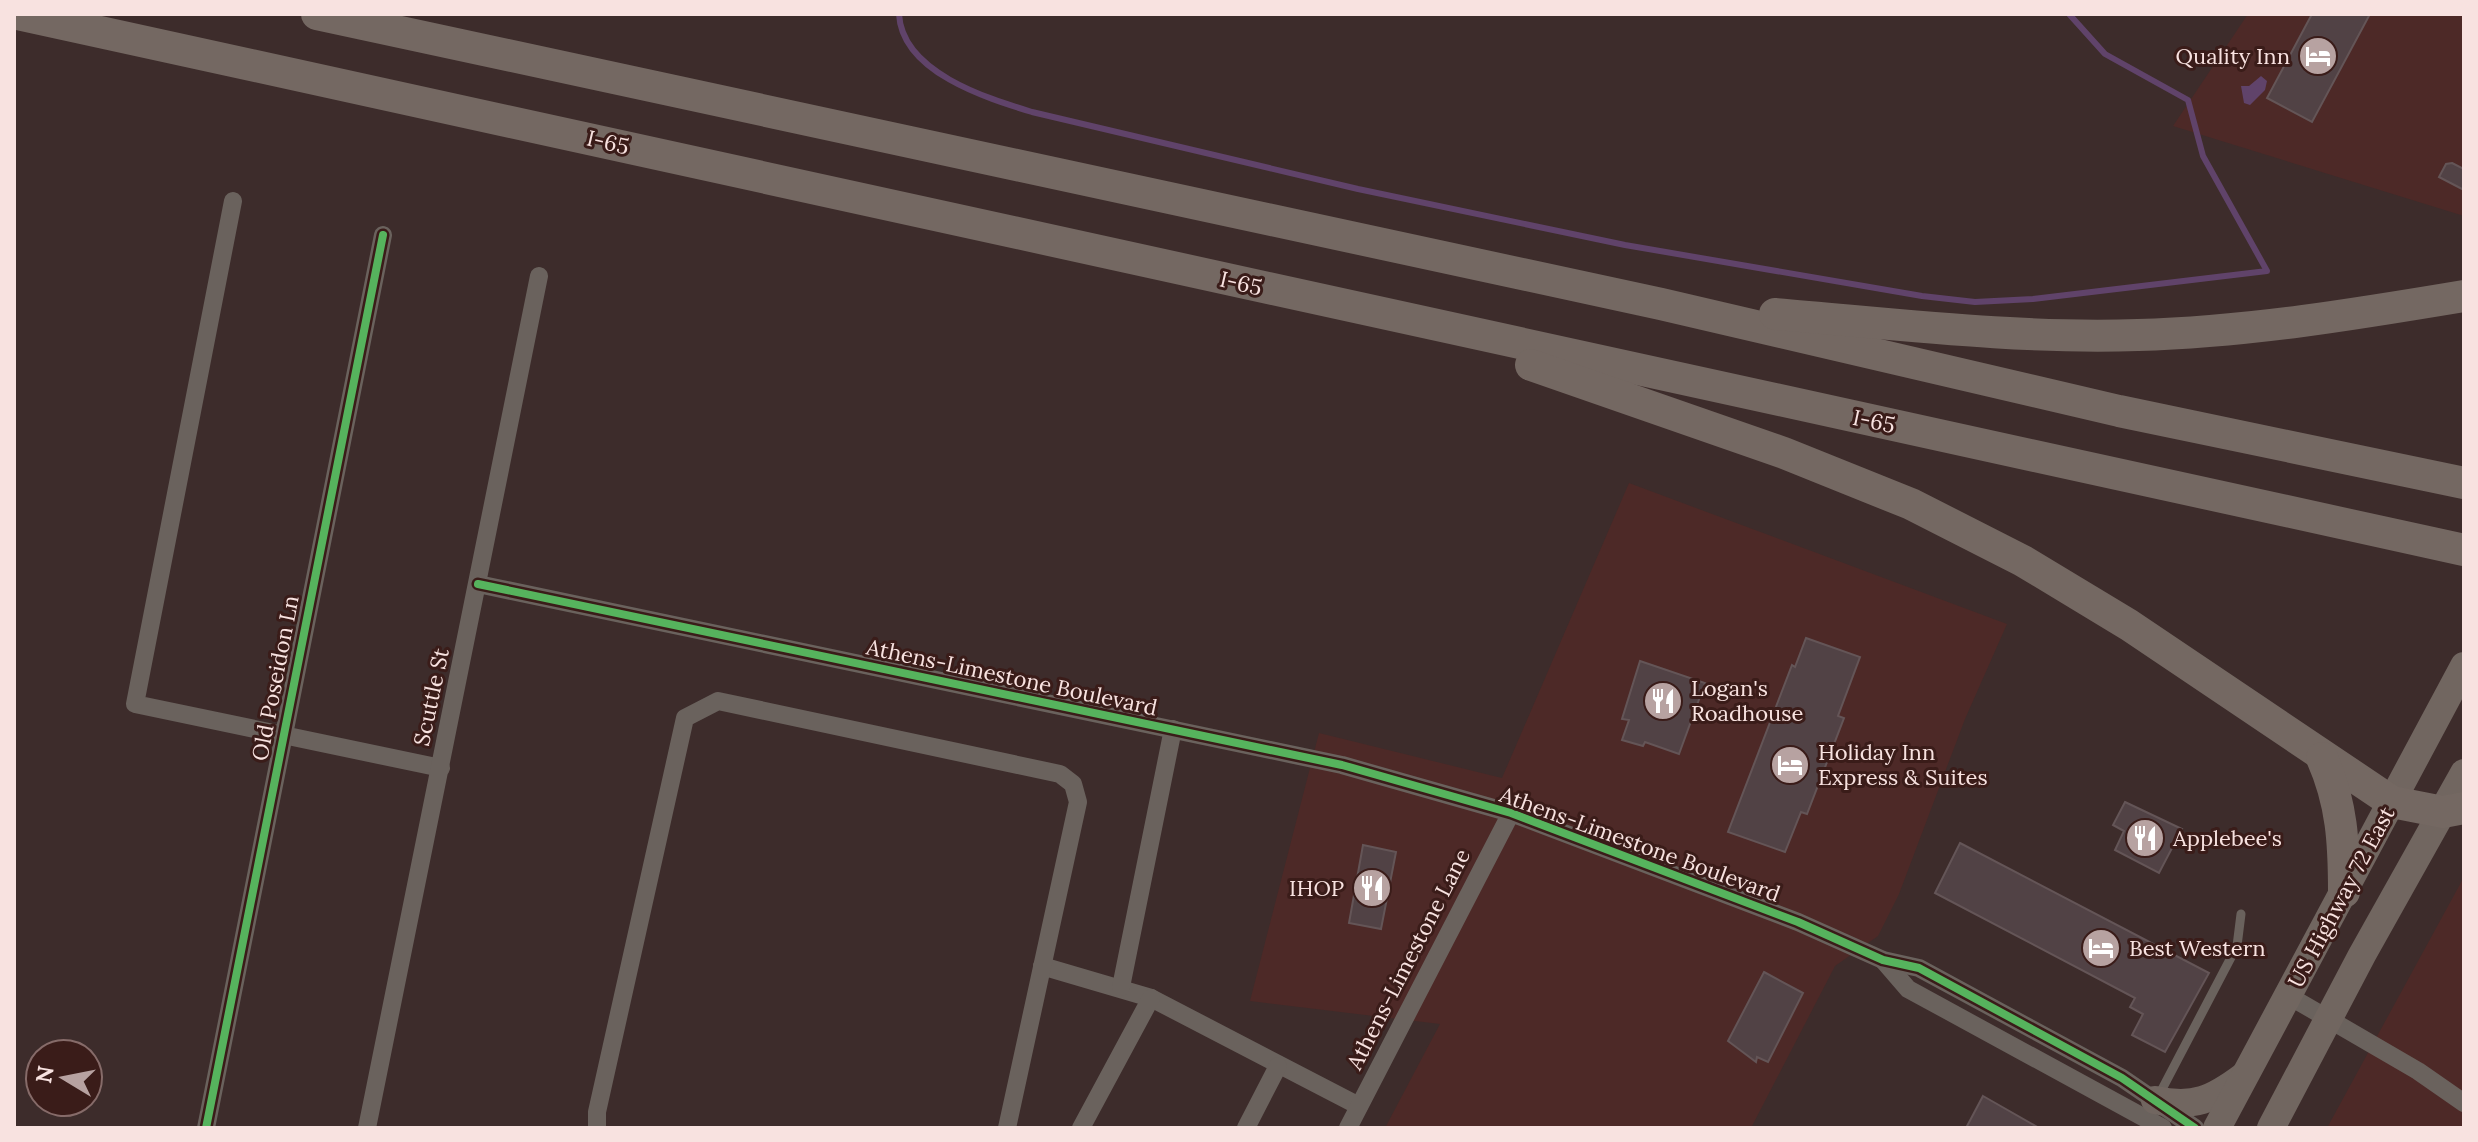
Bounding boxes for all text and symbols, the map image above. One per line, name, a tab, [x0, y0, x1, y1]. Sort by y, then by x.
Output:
hotel icon: Quality Inn	[2297, 35, 2339, 77]
place label: Quality Inn	[2176, 42, 2290, 70]
street label: I-65	[584, 124, 632, 160]
street label: I-65	[1217, 265, 1265, 301]
street label: I-65	[1850, 403, 1898, 439]
street label: Old Poseidon Ln	[245, 593, 305, 763]
street label: Athens-Limestone Boulevard	[863, 632, 1160, 722]
street label: Scuttle St	[407, 645, 455, 748]
place label: Logan's Roadhouse	[1691, 674, 1803, 727]
restaurant icon: Logan's Roadhouse	[1642, 680, 1684, 722]
place label: Holiday Inn Express & Suites	[1818, 738, 1988, 791]
hotel icon: Holiday Inn Express & Suites	[1769, 744, 1811, 786]
street label: Athens-Limestone Boulevard	[1495, 780, 1784, 908]
street label: US Highway 72 East	[2281, 801, 2401, 992]
restaurant icon: Applebee's	[2124, 817, 2166, 859]
place label: Applebee's	[2172, 824, 2282, 852]
street label: Athens-Limestone Lane	[1340, 844, 1476, 1075]
restaurant icon: IHOP	[1351, 867, 1393, 909]
place label: IHOP	[1289, 874, 1344, 902]
hotel icon: Best Western	[2080, 927, 2122, 969]
place label: Best Western	[2129, 934, 2266, 962]
north arrow	[24, 1038, 104, 1118]
text: N	[29, 1064, 60, 1085]

